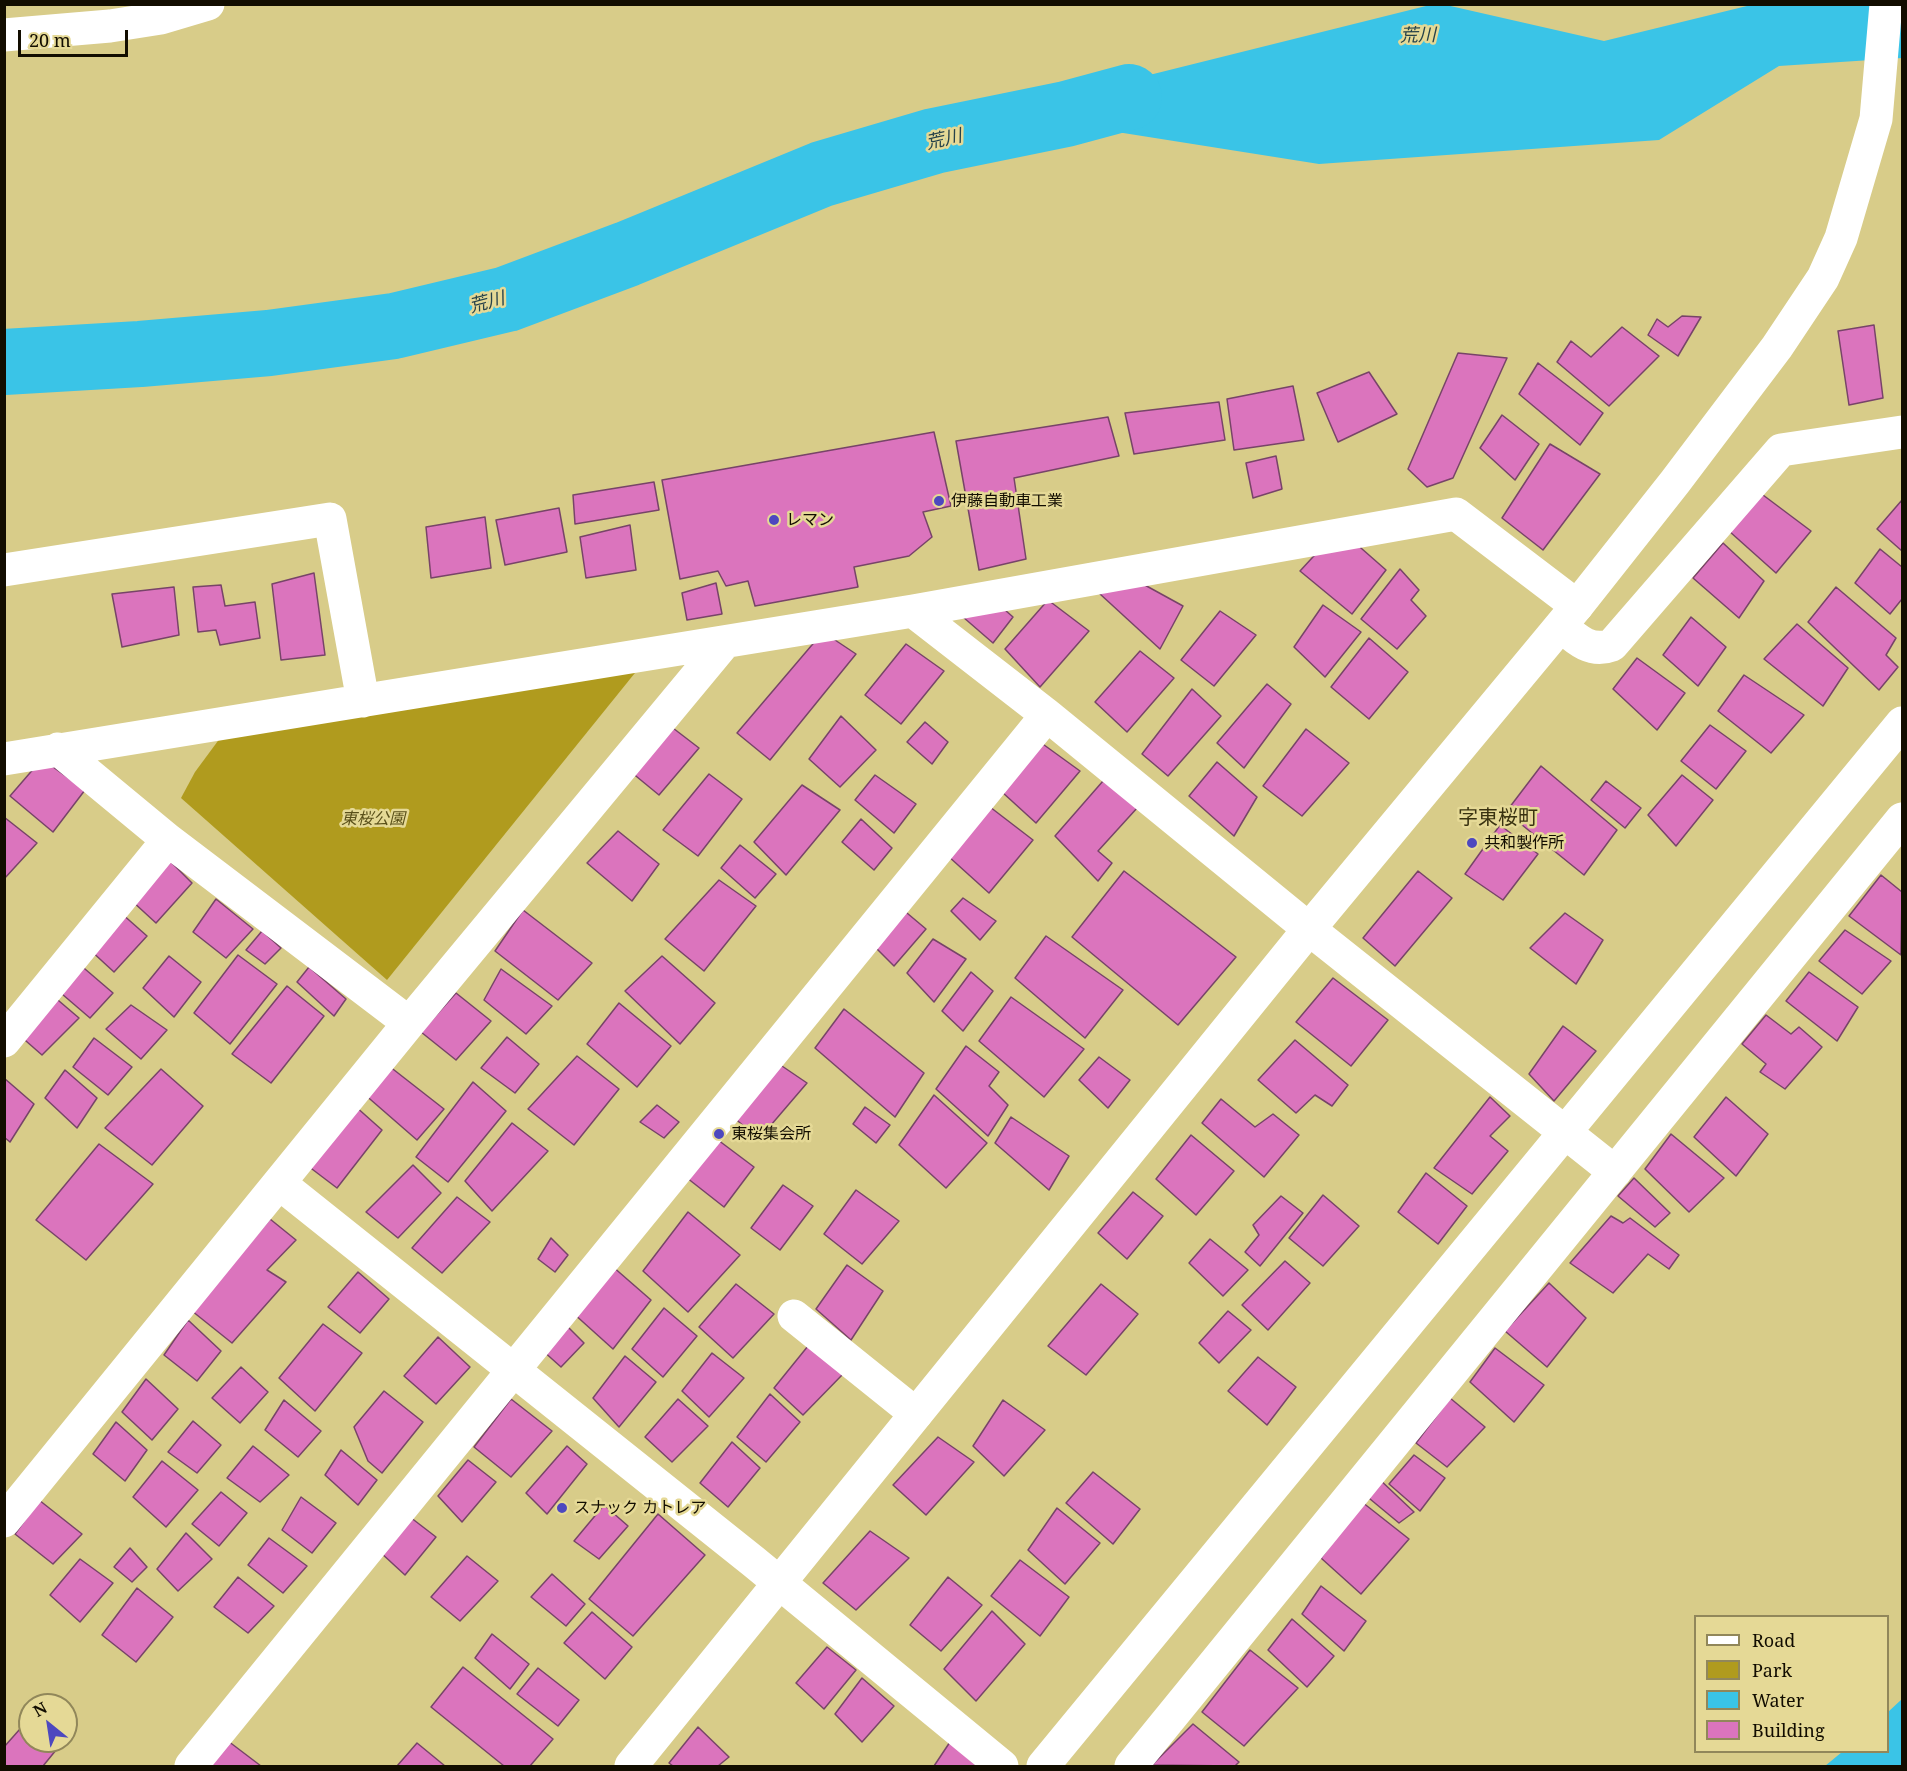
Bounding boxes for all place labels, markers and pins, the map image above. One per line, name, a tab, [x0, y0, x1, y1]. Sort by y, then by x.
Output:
place label: 伊藤自動車工業	[951, 491, 1063, 511]
marker: 伊藤自動車工業	[932, 494, 946, 508]
place label: レマン	[786, 510, 834, 530]
marker: レマン	[767, 513, 781, 527]
place label: 共和製作所	[1484, 833, 1564, 853]
marker: 共和製作所	[1465, 836, 1479, 850]
place label: 東桜集会所	[731, 1124, 811, 1144]
marker: 東桜集会所	[712, 1127, 726, 1141]
place label: スナック カトレア	[574, 1498, 706, 1518]
marker: スナック カトレア	[555, 1501, 569, 1515]

